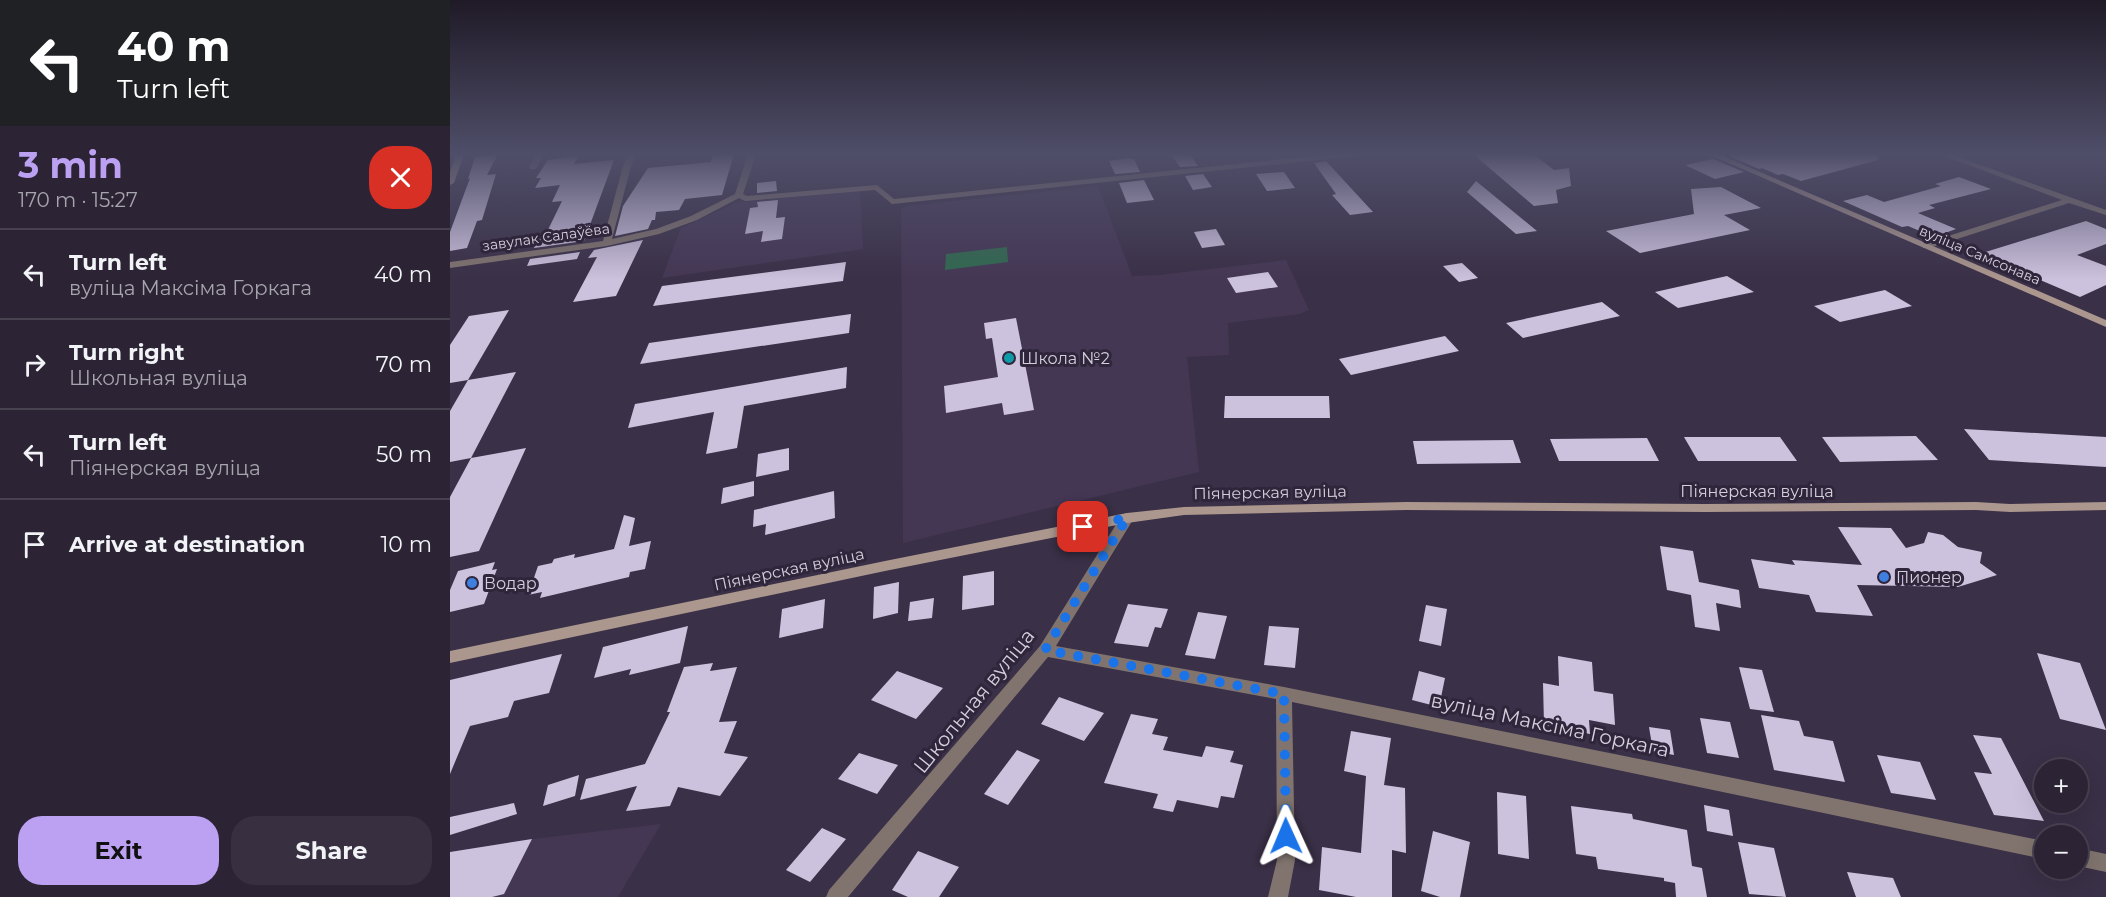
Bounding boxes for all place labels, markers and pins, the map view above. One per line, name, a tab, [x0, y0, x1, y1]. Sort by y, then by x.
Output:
place label: Школа №2	[1021, 349, 1110, 368]
marker: Школа №2	[1002, 351, 1016, 365]
pin	[1057, 501, 1108, 552]
place label: Пионер	[1896, 568, 1962, 587]
marker: Пионер	[1877, 570, 1891, 584]
place label: Водар	[484, 574, 537, 593]
marker: Водар	[465, 576, 479, 590]

